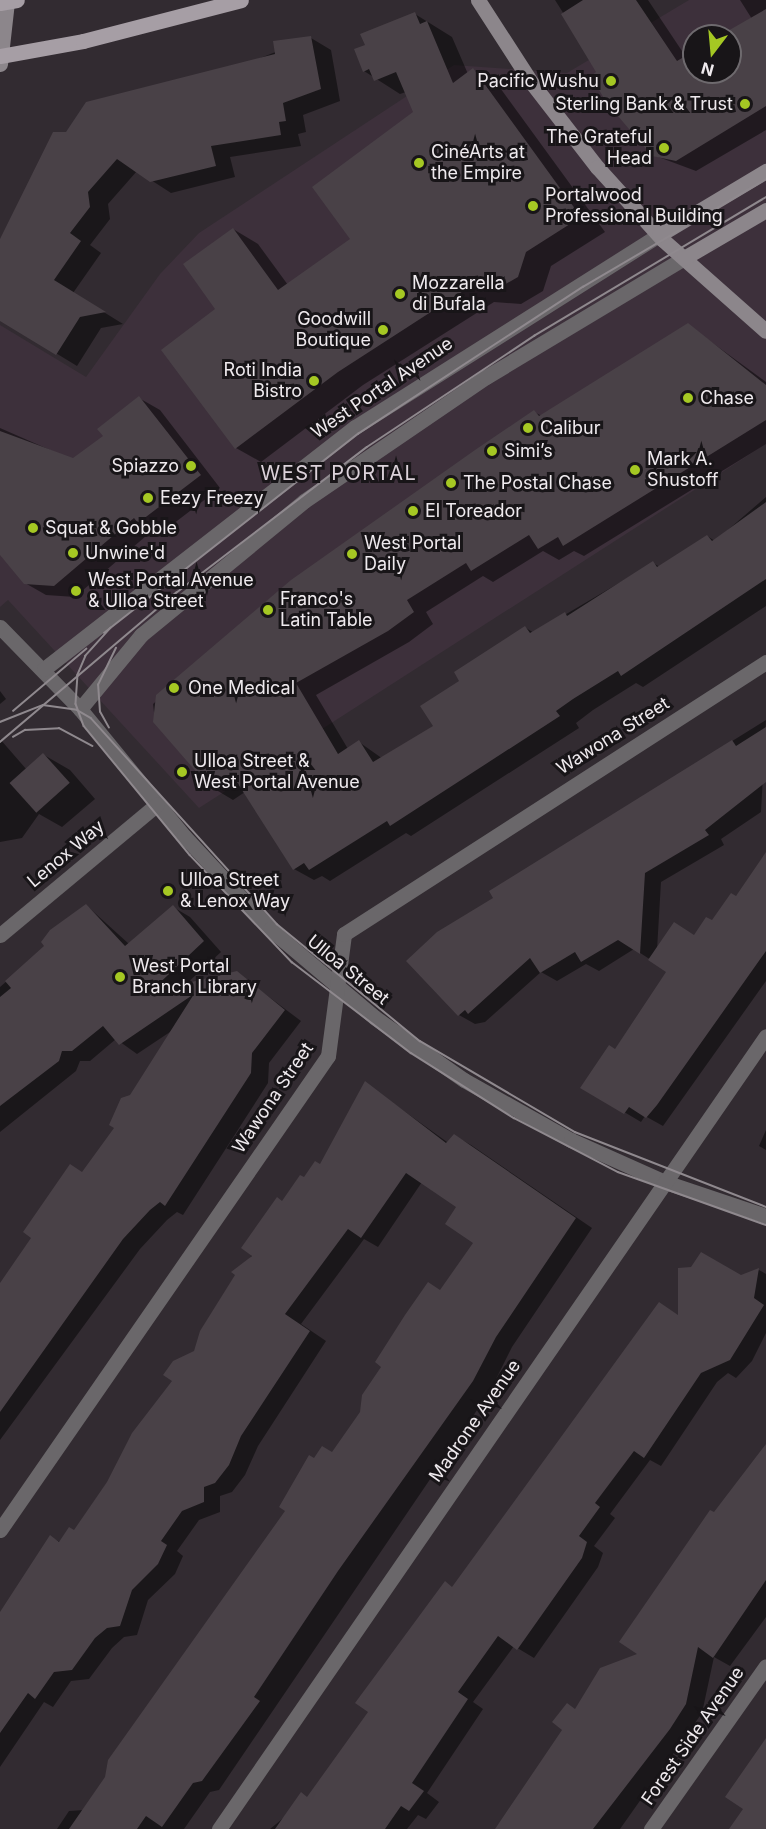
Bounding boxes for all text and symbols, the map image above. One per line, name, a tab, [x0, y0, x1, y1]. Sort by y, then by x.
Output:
north arrow	[682, 24, 742, 84]
text: N	[699, 58, 716, 81]
place label: Pacific Wushu	[477, 70, 599, 92]
marker: Pacific Wushu	[604, 74, 618, 88]
place label: Sterling Bank & Trust	[555, 93, 733, 115]
marker: Sterling Bank & Trust	[738, 97, 752, 111]
place label: The Grateful Head	[546, 127, 652, 170]
marker: The Grateful Head	[657, 141, 671, 155]
place label: CinéArts at the Empire	[431, 142, 525, 184]
marker: CinéArts at the Empire	[412, 156, 426, 170]
place label: Portalwood Professional Building	[545, 185, 723, 228]
marker: Portalwood Professional Building	[526, 199, 540, 213]
place label: Mozzarella di Bufala	[412, 273, 505, 316]
marker: Mozzarella di Bufala	[393, 287, 407, 301]
place label: Goodwill Boutique	[295, 309, 371, 352]
marker: Goodwill Boutique	[376, 323, 390, 337]
street label: West Portal Avenue	[307, 333, 457, 443]
place label: Roti India Bistro	[224, 360, 302, 403]
marker: Roti India Bistro	[307, 374, 321, 388]
place label: Chase	[700, 387, 754, 409]
marker: Chase	[681, 391, 695, 405]
place label: Calibur	[540, 417, 600, 439]
marker: Calibur	[521, 421, 535, 435]
place label: Simi’s	[504, 440, 553, 462]
marker: Simi’s	[485, 444, 499, 458]
place label: Mark A. Shustoff	[647, 449, 718, 492]
place label: Spiazzo	[112, 455, 179, 477]
marker: Spiazzo	[184, 459, 198, 473]
district label: WEST PORTAL	[261, 461, 417, 485]
marker: Mark A. Shustoff	[628, 463, 642, 477]
place label: The Postal Chase	[463, 472, 612, 494]
marker: The Postal Chase	[444, 476, 458, 490]
place label: Eezy Freezy	[160, 487, 264, 509]
marker: Eezy Freezy	[141, 491, 155, 505]
place label: El Toreador	[425, 500, 522, 522]
marker: El Toreador	[406, 504, 420, 518]
place label: Squat & Gobble	[45, 517, 177, 539]
marker: Squat & Gobble	[26, 521, 40, 535]
place label: West Portal Daily	[364, 533, 461, 576]
place label: Unwine'd	[85, 542, 165, 564]
marker: Unwine'd	[66, 546, 80, 560]
marker: West Portal Daily	[345, 547, 359, 561]
place label: West Portal Avenue & Ulloa Street	[88, 570, 254, 612]
marker: West Portal Avenue & Ulloa Street	[69, 584, 83, 598]
place label: Franco's Latin Table	[280, 589, 373, 632]
marker: Franco's Latin Table	[261, 603, 275, 617]
place label: One Medical	[188, 677, 295, 699]
marker: One Medical	[165, 679, 183, 697]
street label: Wawona Street	[553, 693, 673, 779]
place label: Ulloa Street & West Portal Avenue	[194, 751, 360, 794]
marker: Ulloa Street & West Portal Avenue	[175, 765, 189, 779]
street label: Lenox Way	[23, 816, 109, 892]
place label: Ulloa Street & Lenox Way	[180, 870, 290, 912]
marker: Ulloa Street & Lenox Way	[161, 884, 175, 898]
street label: Ulloa Street	[303, 930, 393, 1010]
place label: West Portal Branch Library	[132, 956, 257, 998]
marker: West Portal Branch Library	[113, 970, 127, 984]
street label: Wawona Street	[228, 1039, 318, 1157]
street label: Madrone Avenue	[425, 1356, 525, 1486]
street label: Forest Side Avenue	[637, 1663, 749, 1809]

